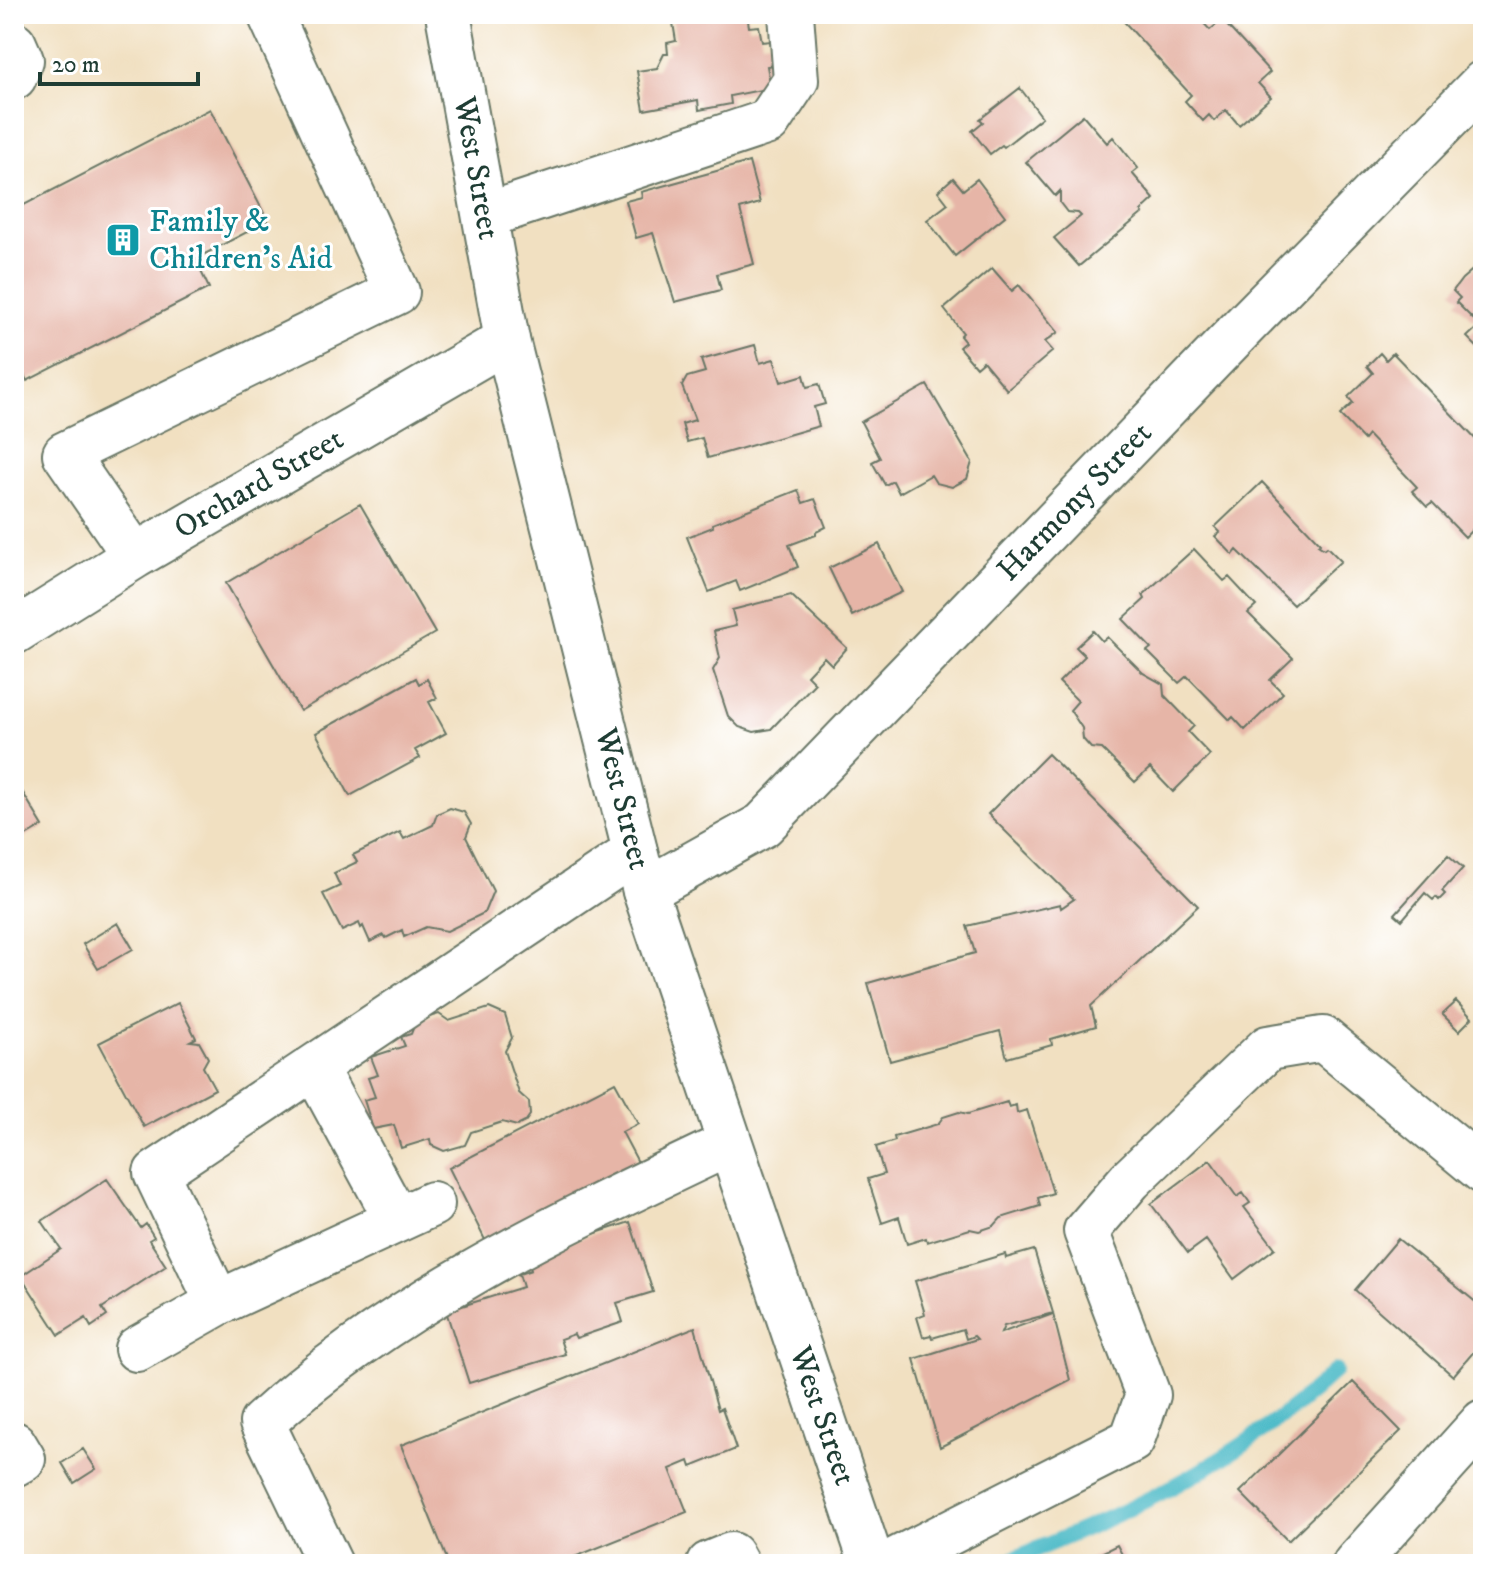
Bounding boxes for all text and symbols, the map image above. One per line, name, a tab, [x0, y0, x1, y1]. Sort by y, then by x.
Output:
scale bar	[40, 36, 198, 86]
text: 20 m	[52, 50, 100, 80]
street label: West Street	[444, 92, 508, 243]
place label: Family & Children's Aid	[149, 202, 332, 279]
building icon: Family & Children's Aid	[104, 221, 142, 259]
street label: Harmony Street	[989, 414, 1161, 590]
street label: Orchard Street	[167, 419, 351, 549]
street label: West Street	[585, 723, 659, 874]
street label: West Street	[779, 1340, 864, 1491]

